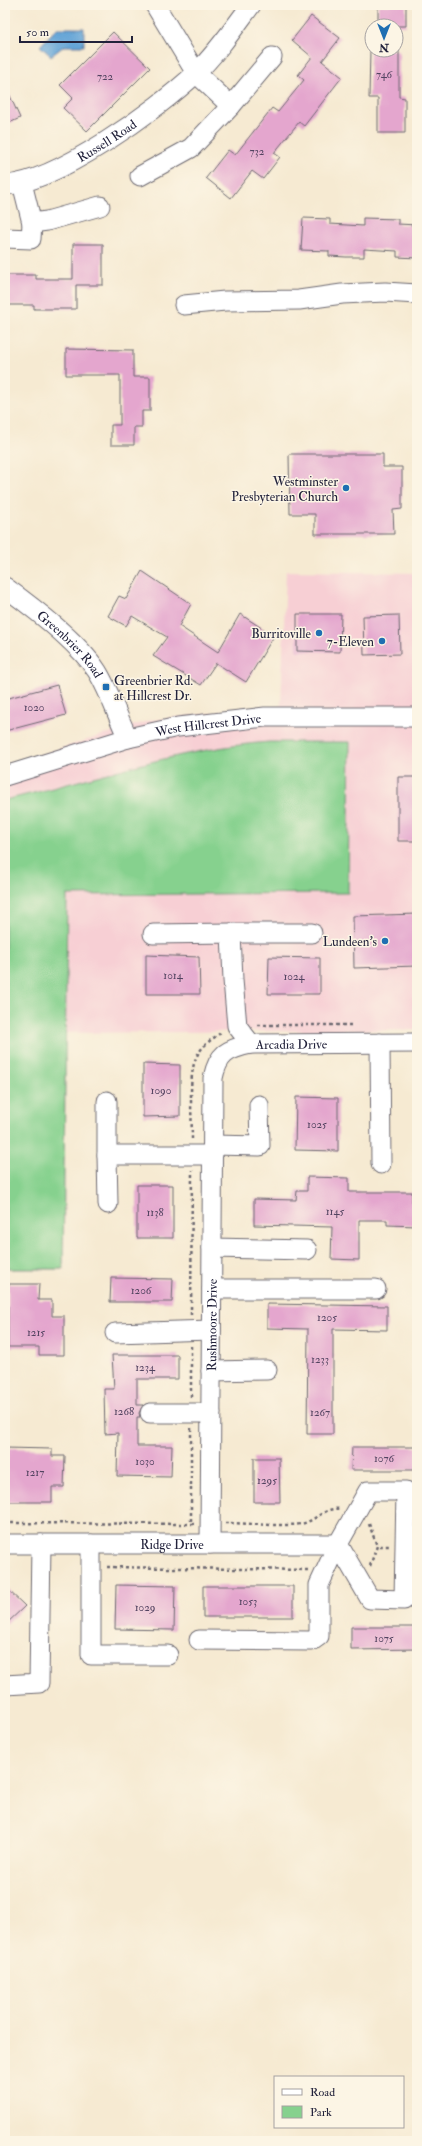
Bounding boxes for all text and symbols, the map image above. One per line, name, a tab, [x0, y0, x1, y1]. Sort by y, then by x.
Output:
scale bar	[20, 18, 132, 44]
north arrow	[364, 18, 404, 58]
text: 50 m	[26, 25, 50, 40]
text: N	[378, 41, 390, 54]
house number: 746	[376, 68, 394, 81]
house number: 722	[97, 70, 114, 83]
street label: Russell Road	[75, 116, 140, 166]
house number: 732	[250, 145, 265, 158]
place label: Westminster Presbyterian Church	[231, 474, 338, 506]
marker: Westminster Presbyterian Church	[341, 483, 351, 493]
street label: Greenbrier Road	[33, 607, 106, 681]
place label: Burritoville	[251, 626, 312, 642]
marker: Burritoville	[314, 628, 324, 638]
place label: 7-Eleven	[327, 634, 374, 650]
marker: 7-Eleven	[377, 636, 387, 646]
place label: Greenbrier Rd. at Hillcrest Dr.	[114, 673, 193, 704]
marker: Greenbrier Rd. at Hillcrest Dr.	[101, 682, 111, 692]
house number: 1020	[24, 701, 45, 714]
street label: West Hillcrest Drive	[153, 710, 262, 741]
place label: Lundeen's	[323, 934, 378, 950]
marker: Lundeen's	[380, 936, 390, 946]
house number: 1014	[163, 969, 184, 982]
house number: 1024	[283, 970, 306, 983]
street label: Arcadia Drive	[255, 1037, 328, 1053]
house number: 1090	[151, 1084, 172, 1097]
house number: 1025	[307, 1118, 327, 1131]
house number: 1145	[326, 1205, 344, 1218]
house number: 1138	[146, 1206, 164, 1219]
street label: Rushmoore Drive	[204, 1278, 221, 1371]
house number: 1206	[131, 1284, 153, 1297]
house number: 1205	[317, 1311, 337, 1324]
house number: 1215	[27, 1326, 45, 1339]
house number: 1233	[311, 1353, 329, 1366]
house number: 1234	[135, 1361, 156, 1374]
house number: 1268	[114, 1405, 134, 1418]
house number: 1267	[310, 1406, 330, 1419]
house number: 1076	[374, 1452, 396, 1465]
house number: 1030	[135, 1455, 155, 1468]
house number: 1217	[26, 1466, 44, 1479]
house number: 1295	[257, 1474, 277, 1487]
street label: Ridge Drive	[140, 1537, 204, 1553]
house number: 1053	[239, 1595, 257, 1608]
house number: 1029	[135, 1601, 155, 1614]
house number: 1075	[374, 1632, 394, 1645]
legend	[274, 2076, 404, 2128]
text: Road	[310, 2085, 335, 2100]
text: Park	[310, 2105, 332, 2120]

